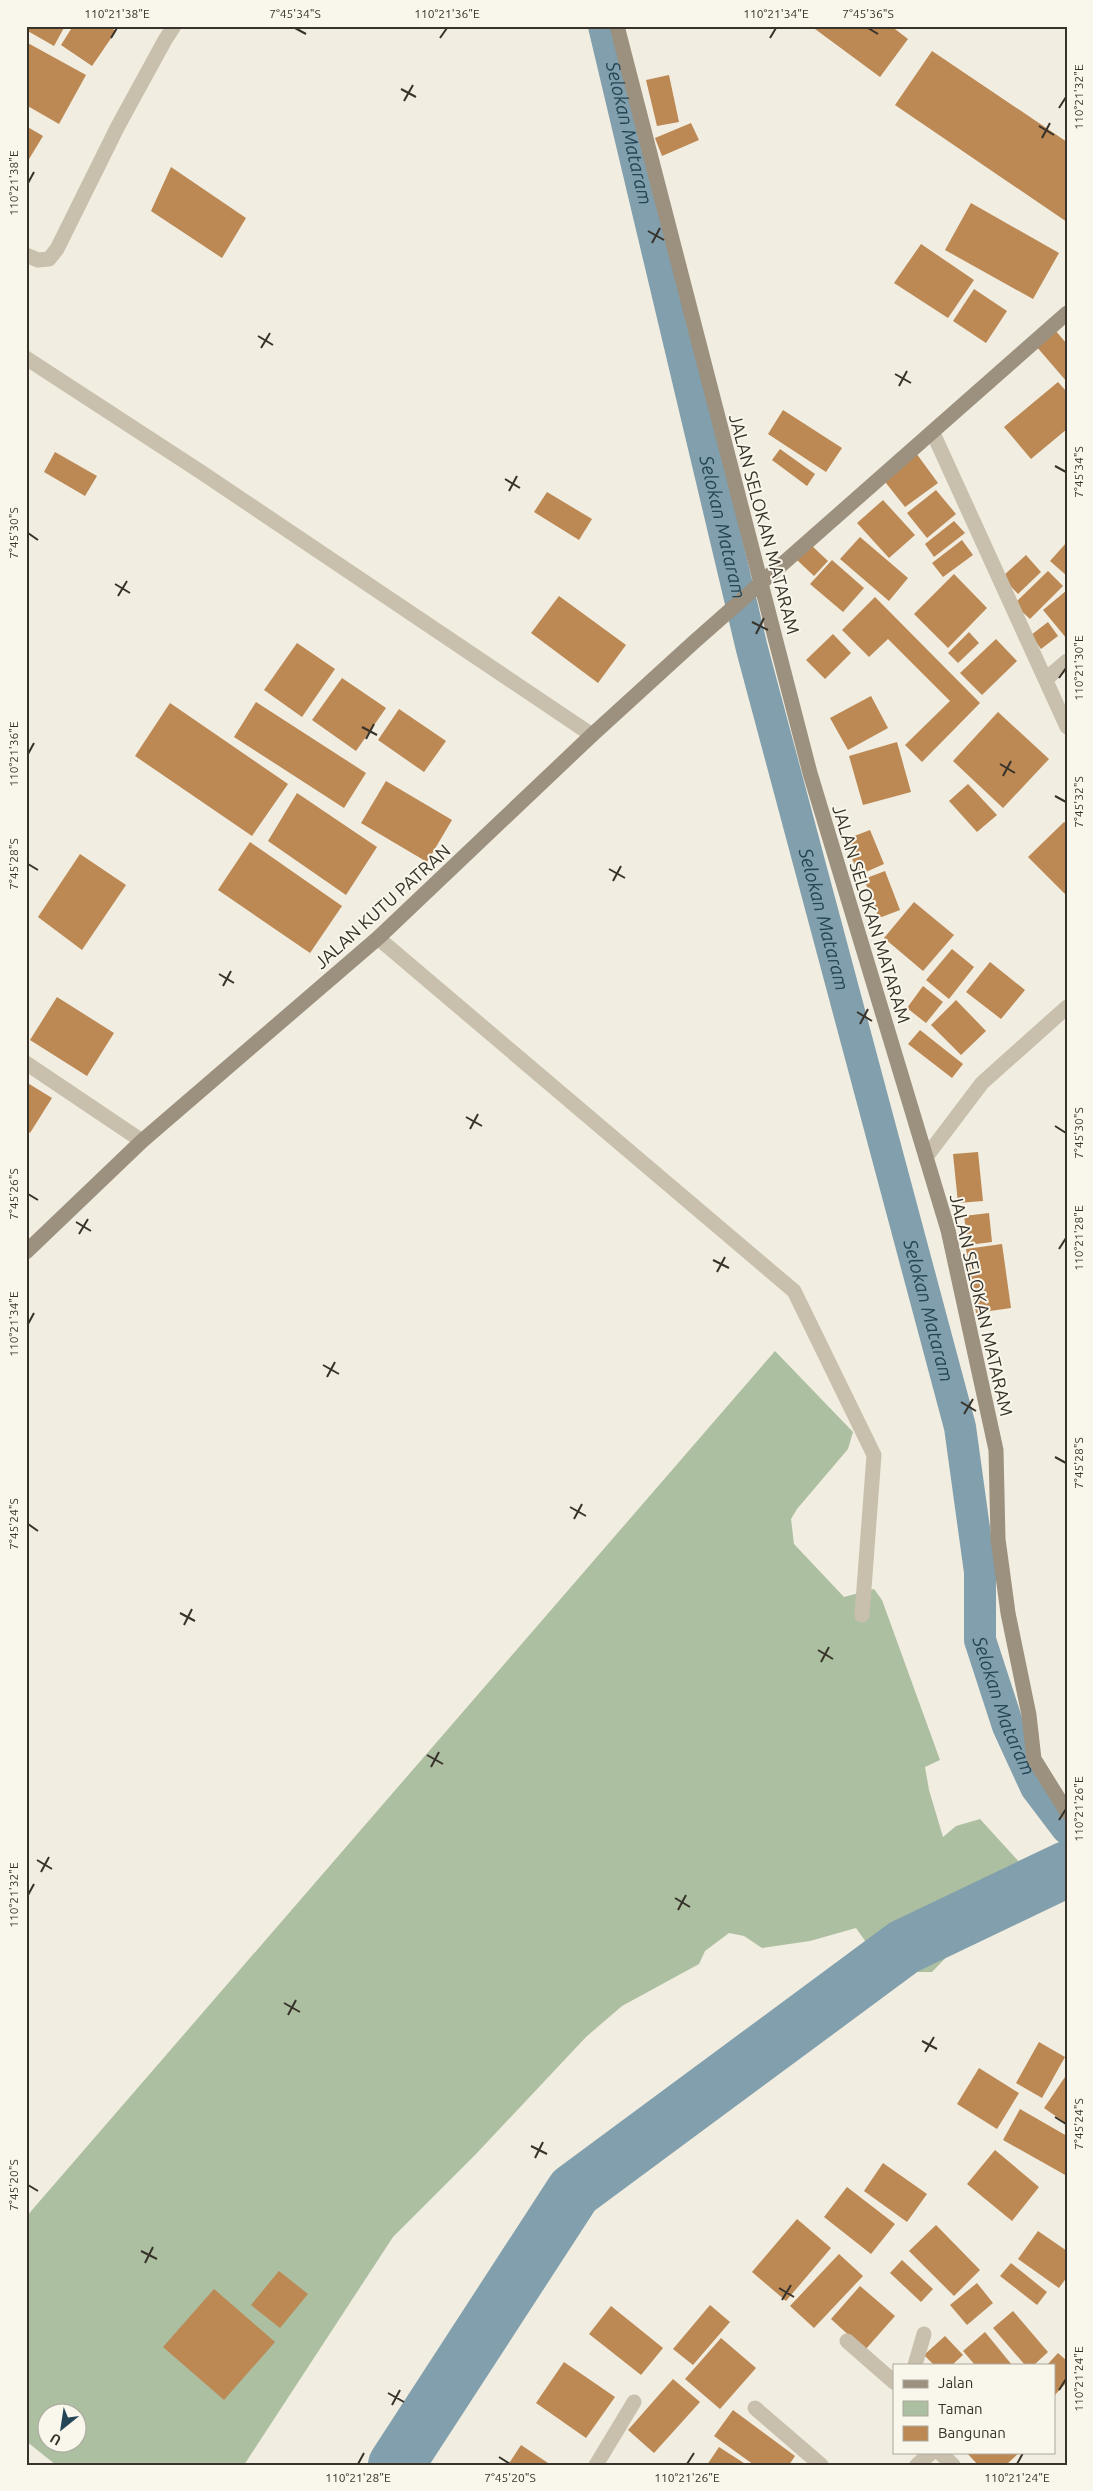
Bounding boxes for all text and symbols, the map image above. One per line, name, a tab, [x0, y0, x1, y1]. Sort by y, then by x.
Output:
text: 110°21'38"E	[84, 7, 150, 20]
text: 7°45'34"S	[269, 7, 321, 20]
text: 110°21'36"E	[414, 7, 480, 20]
text: 110°21'34"E	[743, 7, 809, 20]
text: 7°45'36"S	[842, 7, 894, 20]
water label: Selokan Mataram	[602, 58, 657, 207]
text: 110°21'32"E	[1072, 64, 1085, 130]
text: 110°21'38"E	[7, 150, 20, 216]
street label: JALAN SELOKAN MATARAM	[726, 412, 804, 636]
text: 7°45'34"S	[1072, 446, 1085, 498]
water label: Selokan Mataram	[695, 452, 751, 601]
text: 7°45'30"S	[7, 507, 20, 559]
text: 110°21'30"E	[1072, 635, 1085, 701]
text: 110°21'36"E	[7, 721, 20, 787]
text: 7°45'32"S	[1072, 776, 1085, 828]
street label: JALAN SELOKAN MATARAM	[829, 802, 915, 1026]
text: 7°45'28"S	[7, 838, 20, 890]
street label: JALAN KUTU PATRAN	[310, 840, 454, 972]
water label: Selokan Mataram	[794, 845, 854, 993]
text: 7°45'30"S	[1072, 1107, 1085, 1159]
text: 7°45'26"S	[7, 1168, 20, 1220]
street label: JALAN SELOKAN MATARAM	[947, 1192, 1017, 1418]
text: 110°21'28"E	[1072, 1205, 1085, 1271]
water label: Selokan Mataram	[899, 1236, 958, 1384]
text: 110°21'34"E	[7, 1291, 20, 1357]
text: 7°45'28"S	[1072, 1437, 1085, 1489]
text: 7°45'24"S	[7, 1498, 20, 1550]
water label: Selokan Mataram	[968, 1632, 1040, 1779]
text: 110°21'26"E	[1072, 1776, 1085, 1842]
text: 110°21'32"E	[7, 1862, 20, 1928]
text: 7°45'24"S	[1072, 2098, 1085, 2150]
text: 7°45'20"S	[7, 2159, 20, 2211]
text: 110°21'24"E	[1072, 2346, 1085, 2412]
legend	[893, 2364, 1056, 2454]
text: Jalan	[938, 2374, 973, 2391]
text: Taman	[938, 2400, 983, 2417]
north arrow	[38, 2404, 88, 2454]
text: Bangunan	[938, 2424, 1006, 2441]
text: U	[47, 2430, 64, 2449]
text: 110°21'28"E	[325, 2471, 391, 2484]
text: 7°45'20"S	[484, 2471, 536, 2484]
text: 110°21'26"E	[654, 2471, 720, 2484]
text: 110°21'24"E	[984, 2471, 1050, 2484]

